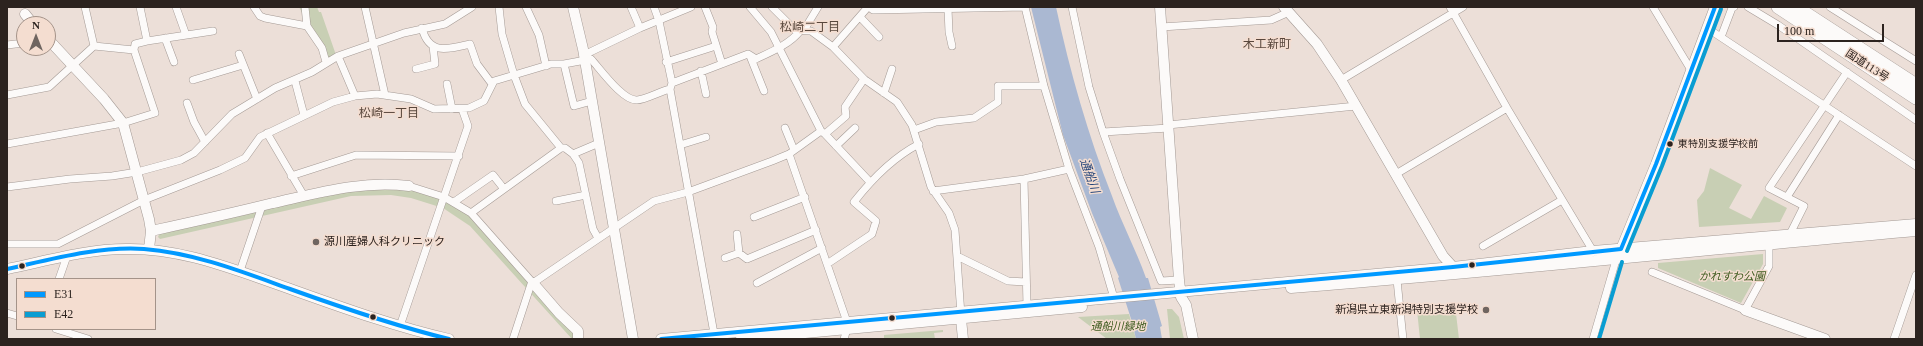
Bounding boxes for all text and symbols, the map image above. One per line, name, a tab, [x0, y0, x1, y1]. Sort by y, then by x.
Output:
north arrow	[16, 16, 56, 56]
scale bar	[1779, 16, 1886, 42]
text: N	[32, 19, 40, 31]
district label: 松崎二丁目	[780, 21, 840, 35]
text: 100 m	[1784, 24, 1814, 38]
district label: 木工新町	[1243, 38, 1291, 52]
street label: 国道113号	[1843, 47, 1891, 85]
district label: 松崎一丁目	[359, 107, 419, 121]
place label: 東特別支援学校前	[1678, 138, 1758, 150]
marker: 東特別支援学校前	[1665, 139, 1675, 149]
water label: 通船川	[1076, 157, 1102, 195]
place label: 源川産婦人科クリニック	[324, 235, 445, 249]
marker: 源川産婦人科クリニック	[311, 237, 321, 247]
unlabelled marker	[1467, 260, 1477, 270]
unlabelled marker	[17, 261, 27, 271]
park label: かれすわ公園	[1699, 270, 1765, 284]
legend	[16, 278, 156, 330]
text: E31	[54, 287, 73, 301]
place label: 新潟県立東新潟特別支援学校	[1335, 303, 1478, 317]
marker: 新潟県立東新潟特別支援学校	[1481, 305, 1491, 315]
text: E42	[54, 307, 73, 321]
unlabelled marker	[368, 312, 378, 322]
unlabelled marker	[887, 313, 897, 323]
park label: 通船川緑地	[1091, 320, 1145, 334]

